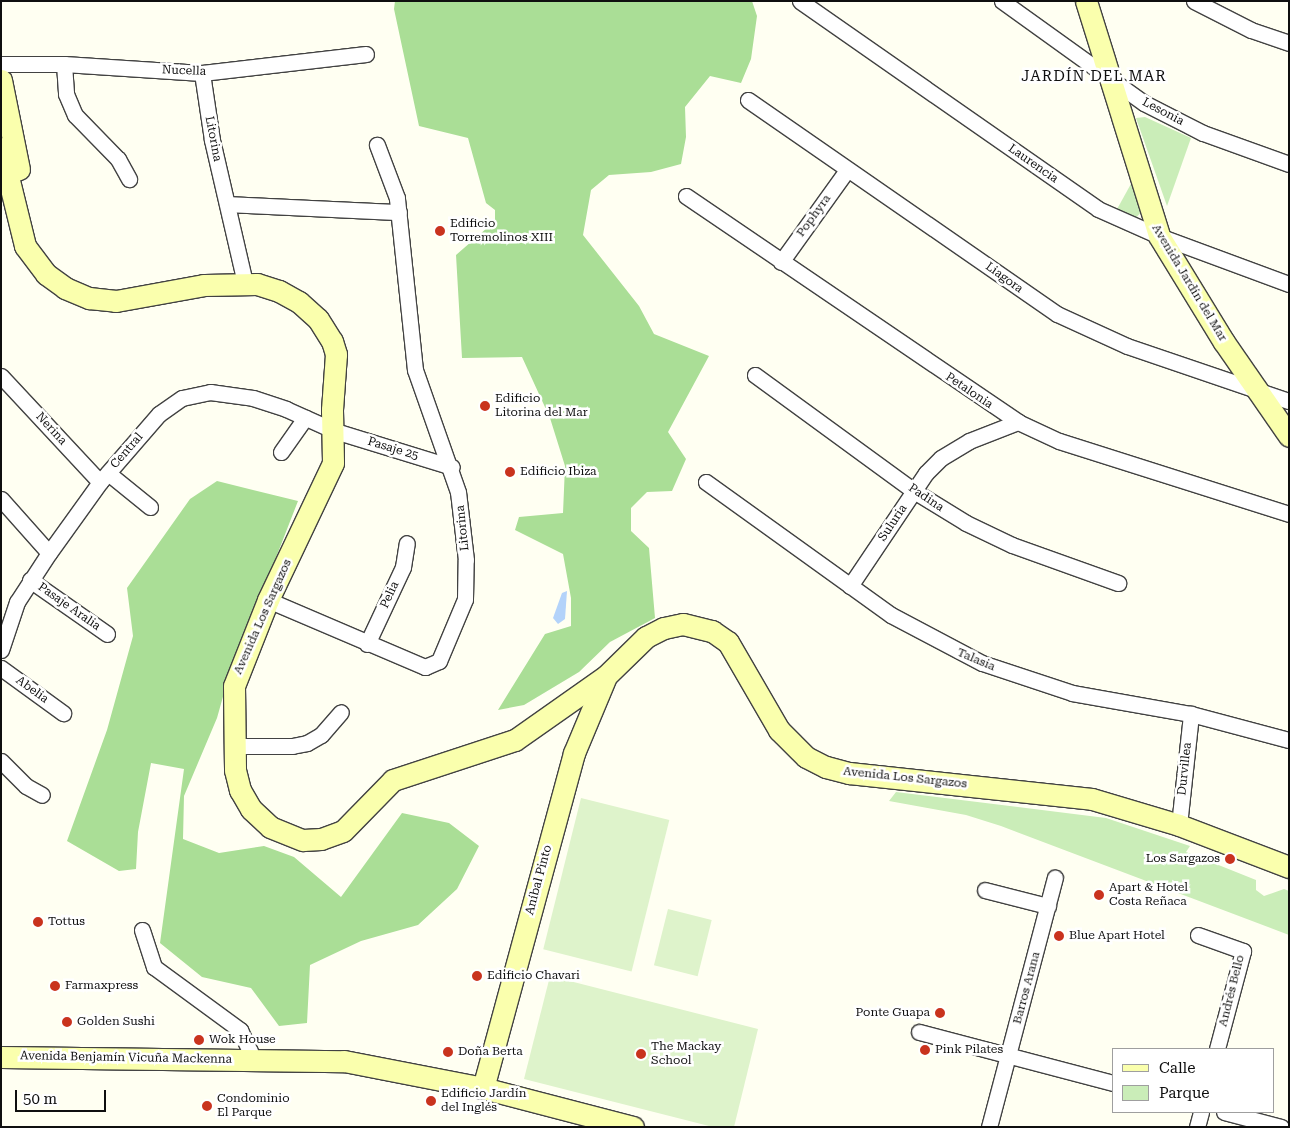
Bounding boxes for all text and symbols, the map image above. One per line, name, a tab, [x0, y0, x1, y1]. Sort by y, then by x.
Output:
street label: Nucella	[162, 63, 206, 79]
district label: JARDÍN DEL MAR	[1019, 68, 1169, 86]
street label: Lesonia	[1140, 95, 1186, 129]
street label: Litorina	[202, 115, 224, 163]
street label: Laurencia	[1005, 142, 1061, 186]
street label: Pophyra	[794, 192, 834, 240]
place label: Edificio Torremolinos XIII	[450, 217, 553, 245]
street label: Avenida Jardín del Mar	[1148, 222, 1230, 344]
marker: Edificio Torremolinos XIII	[434, 225, 446, 237]
street label: Liagora	[982, 260, 1026, 296]
street label: Petalonia	[943, 370, 995, 412]
place label: Edificio Litorina del Mar	[495, 392, 588, 420]
marker: Edificio Litorina del Mar	[479, 400, 491, 412]
street label: Nerina	[32, 410, 70, 448]
street label: Central	[108, 430, 146, 472]
street label: Pasaje 25	[366, 434, 420, 464]
place label: Edificio Ibiza	[520, 465, 597, 479]
marker: Edificio Ibiza	[504, 466, 516, 478]
street label: Padina	[906, 481, 946, 515]
street label: Suluria	[875, 502, 911, 544]
street label: Litorina	[453, 504, 473, 552]
street label: Avenida Los Sargazos	[231, 557, 295, 677]
street label: Pelia	[378, 579, 402, 611]
street label: Pasaje Aralia	[35, 580, 103, 634]
street label: Talasia	[955, 646, 997, 674]
street label: Abelia	[13, 673, 51, 707]
street label: Durvillea	[1175, 742, 1195, 796]
street label: Avenida Los Sargazos	[842, 764, 968, 792]
street label: Aníbal Pinto	[523, 843, 555, 917]
place label: Los Sargazos	[1146, 852, 1220, 866]
marker: Los Sargazos	[1224, 853, 1236, 865]
place label: Apart & Hotel Costa Reñaca	[1109, 881, 1188, 909]
marker: Apart & Hotel Costa Reñaca	[1093, 889, 1105, 901]
place label: Tottus	[48, 915, 85, 929]
marker: Tottus	[32, 916, 44, 928]
place label: Blue Apart Hotel	[1069, 929, 1165, 943]
marker: Blue Apart Hotel	[1053, 930, 1065, 942]
street label: Barros Arana	[1010, 950, 1044, 1026]
street label: Andrés Bello	[1216, 954, 1248, 1028]
place label: Edificio Chavari	[487, 969, 580, 983]
marker: Edificio Chavari	[471, 970, 483, 982]
place label: Farmaxpress	[65, 979, 138, 993]
marker: Farmaxpress	[49, 980, 61, 992]
place label: Ponte Guapa	[856, 1006, 930, 1020]
marker: Ponte Guapa	[934, 1007, 946, 1019]
place label: Golden Sushi	[77, 1015, 155, 1029]
marker: Golden Sushi	[61, 1016, 73, 1028]
place label: Wok House	[209, 1033, 276, 1047]
marker: Wok House	[193, 1034, 205, 1046]
place label: The Mackay School	[651, 1040, 721, 1068]
place label: Pink Pilates	[935, 1043, 1003, 1057]
marker: Pink Pilates	[919, 1044, 931, 1056]
place label: Doña Berta	[458, 1045, 523, 1059]
marker: Doña Berta	[442, 1046, 454, 1058]
marker: The Mackay School	[635, 1048, 647, 1060]
legend	[1112, 1048, 1275, 1113]
street label: Avenida Benjamín Vicuña Mackenna	[20, 1049, 232, 1067]
text: Calle	[1159, 1059, 1195, 1077]
scale bar	[18, 1080, 109, 1112]
text: Parque	[1159, 1084, 1210, 1102]
place label: Edificio Jardín del Inglés	[441, 1087, 526, 1115]
text: 50 m	[23, 1090, 57, 1108]
place label: Condominio El Parque	[217, 1092, 290, 1120]
marker: Edificio Jardín del Inglés	[425, 1095, 437, 1107]
marker: Condominio El Parque	[201, 1100, 213, 1112]

